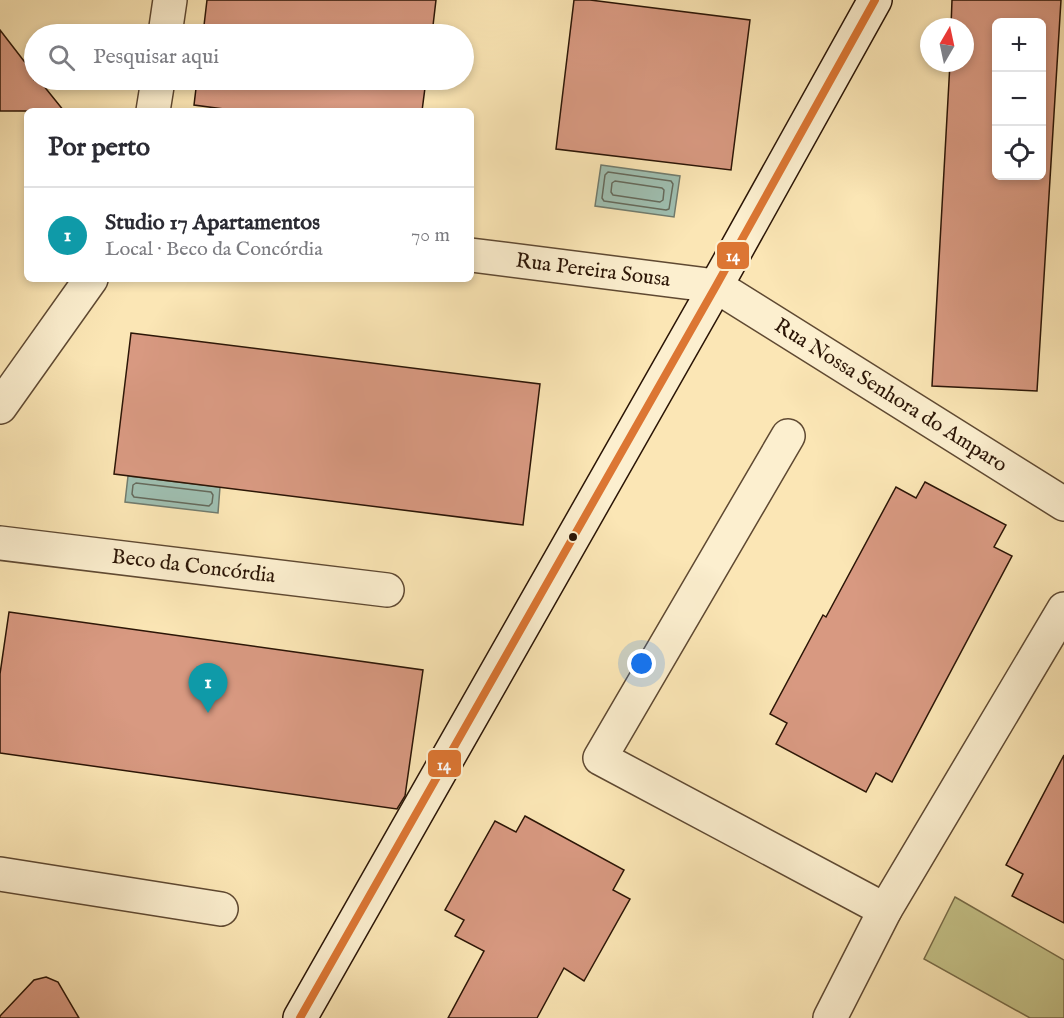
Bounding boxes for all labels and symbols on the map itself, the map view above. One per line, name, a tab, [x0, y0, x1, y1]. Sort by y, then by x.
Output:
north arrow	[920, 18, 974, 72]
line badge: 14	[716, 241, 750, 270]
street label: Rua Pereira Sousa	[514, 247, 673, 294]
text: 14	[726, 247, 741, 267]
street label: Rua Nossa Senhora do Amparo	[769, 312, 1012, 479]
unlabelled marker	[567, 531, 579, 543]
street label: Beco da Concórdia	[110, 543, 278, 590]
your location	[627, 649, 656, 678]
pin: 1	[188, 664, 228, 713]
line badge: 14	[427, 749, 462, 778]
text: 14	[437, 756, 452, 776]

